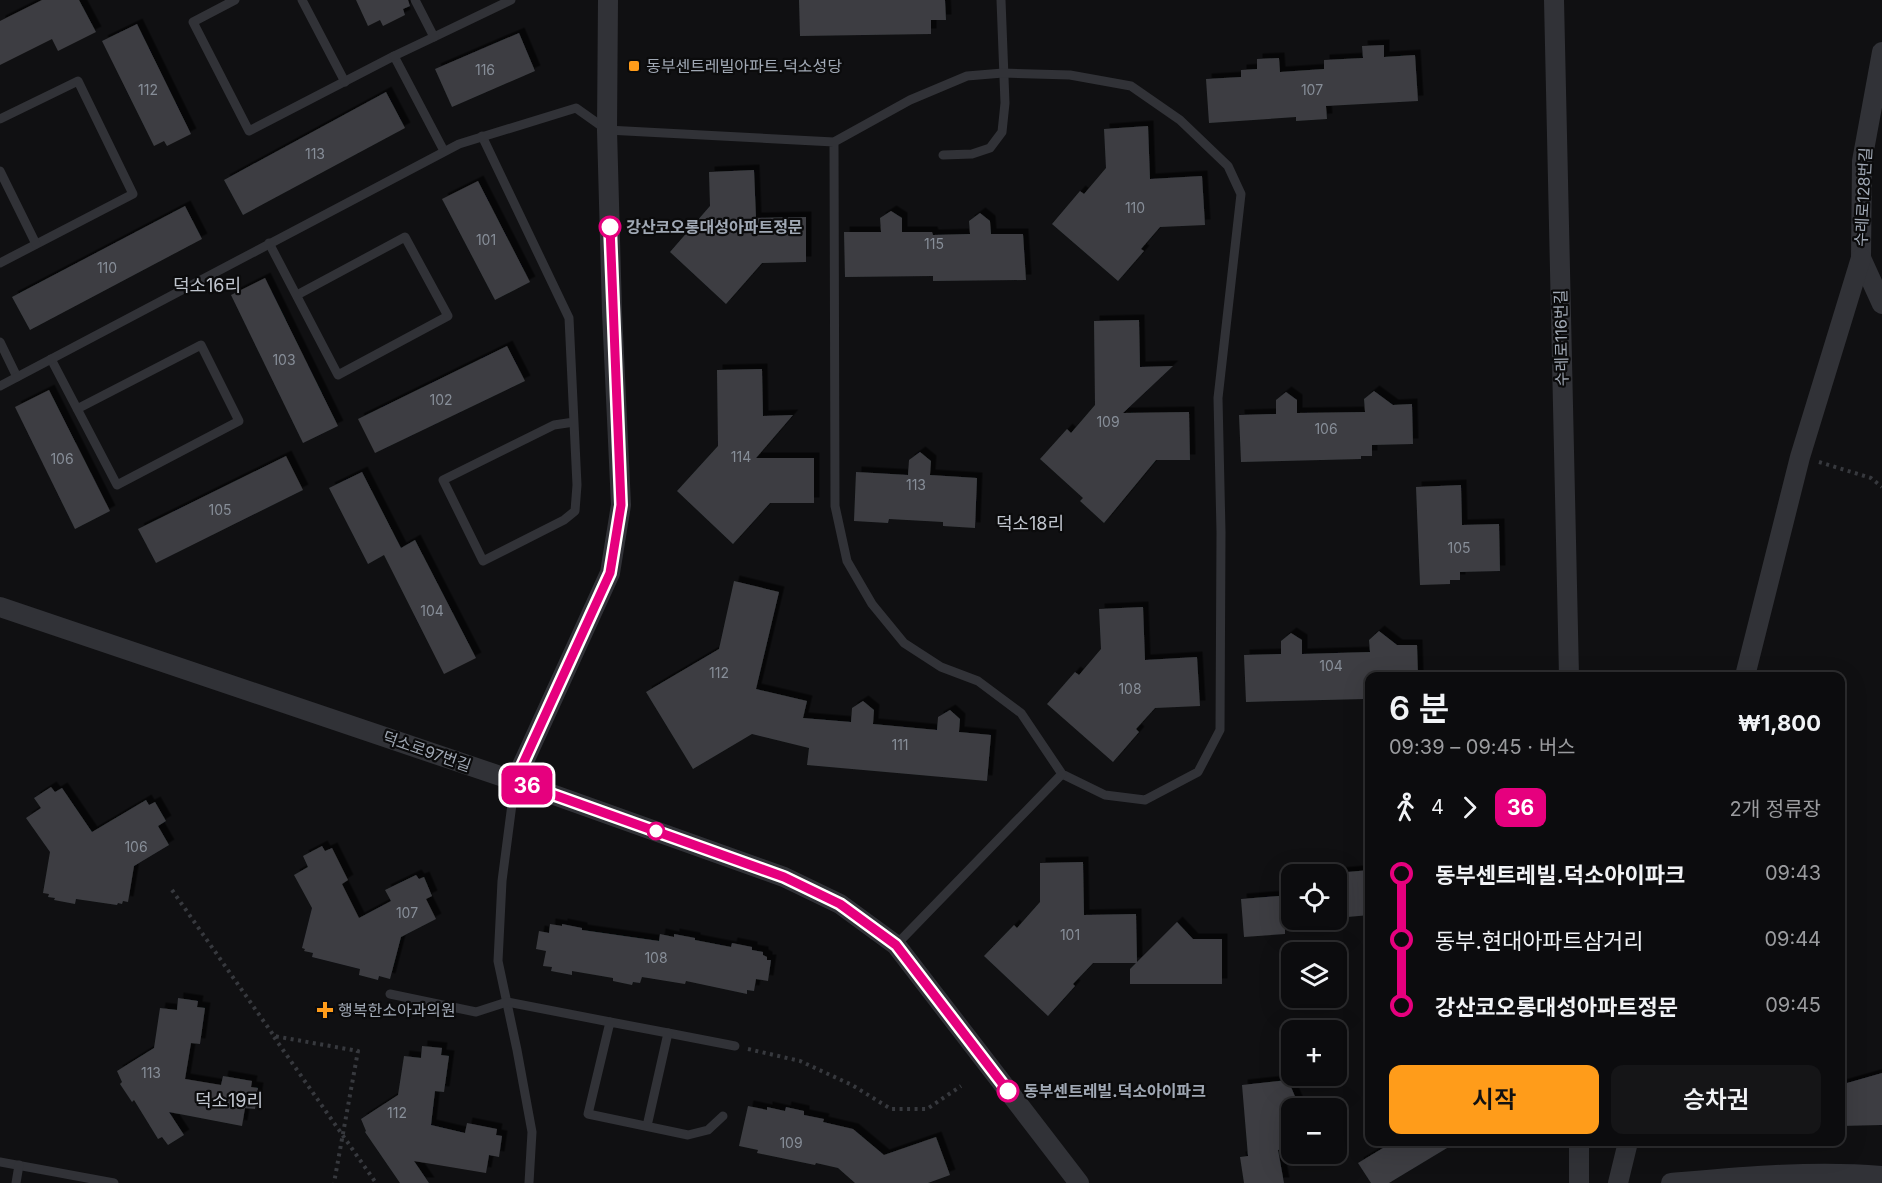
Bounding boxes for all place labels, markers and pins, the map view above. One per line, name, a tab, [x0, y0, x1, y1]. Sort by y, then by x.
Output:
place label: 동부센트레빌아파트.덕소성당	[646, 56, 842, 76]
marker: 동부센트레빌아파트.덕소성당	[627, 59, 641, 73]
marker: 강산코오롱대성아파트정문	[599, 216, 621, 238]
place label: 강산코오롱대성아파트정문	[626, 217, 803, 237]
unlabelled marker	[647, 822, 665, 840]
place label: 행복한소아과의원	[338, 1000, 456, 1020]
marker: 행복한소아과의원	[316, 1001, 334, 1019]
marker: 동부센트레빌.덕소아이파크	[997, 1080, 1019, 1102]
place label: 동부센트레빌.덕소아이파크	[1024, 1081, 1206, 1101]

